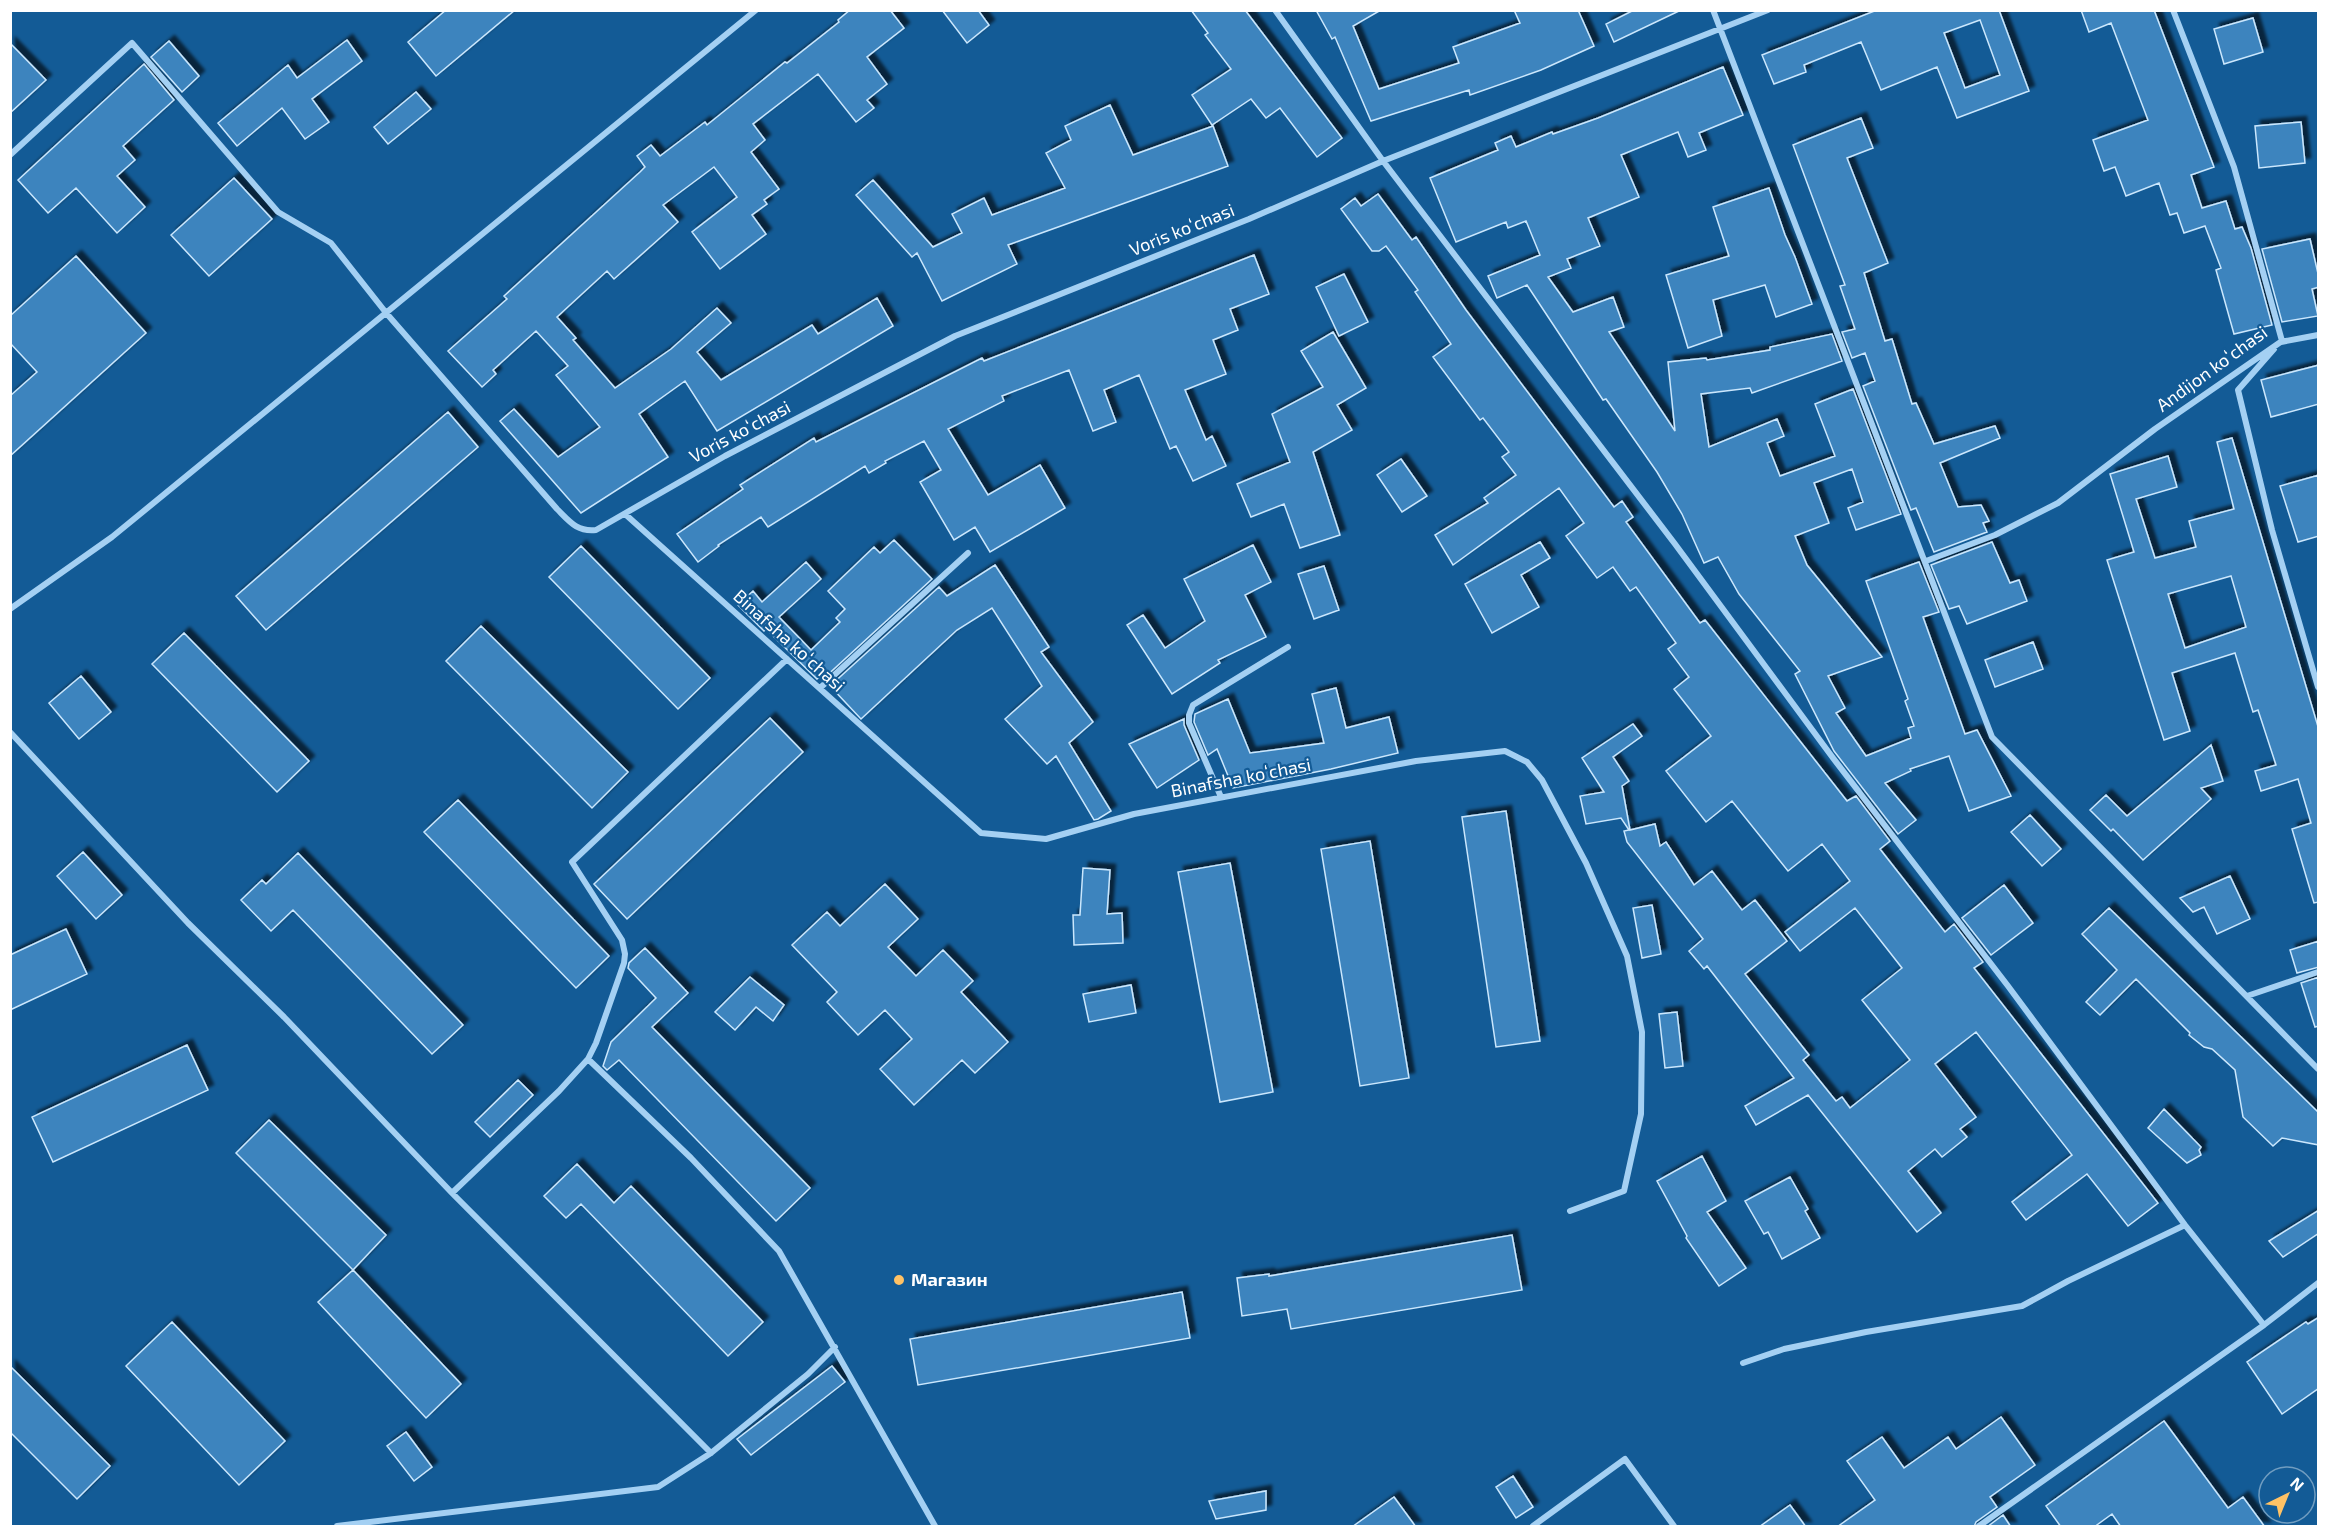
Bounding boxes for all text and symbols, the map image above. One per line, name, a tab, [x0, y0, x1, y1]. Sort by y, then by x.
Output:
street label: Voris koʻchasi	[1126, 198, 1237, 260]
street label: Andijon koʻchasi	[2152, 321, 2271, 416]
street label: Voris koʻchasi	[685, 395, 794, 467]
street label: Binafsha koʻchasi	[729, 584, 850, 696]
street label: Binafsha koʻchasi	[1169, 753, 1313, 801]
place label: Магазин	[911, 1268, 988, 1290]
marker: Магазин	[892, 1273, 906, 1287]
north arrow	[2257, 1465, 2317, 1525]
text: N	[2287, 1473, 2308, 1495]

